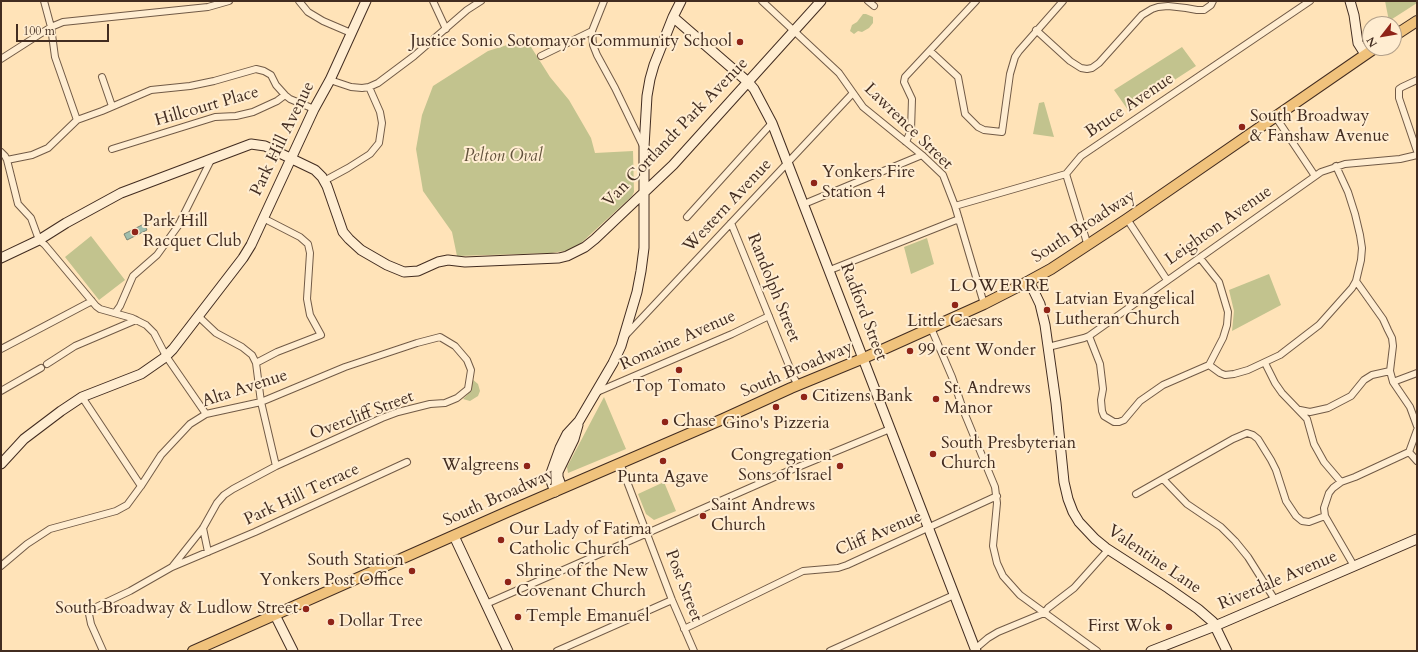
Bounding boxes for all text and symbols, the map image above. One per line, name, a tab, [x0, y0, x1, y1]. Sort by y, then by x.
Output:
scale bar	[18, 16, 111, 42]
north arrow	[1362, 16, 1402, 56]
text: 100 m	[23, 23, 55, 39]
place label: Justice Sonio Sotomayor Community School	[410, 32, 732, 52]
text: N	[1363, 34, 1381, 50]
marker: Justice Sonio Sotomayor Community School	[735, 37, 745, 47]
street label: Van Cortlandt Park Avenue	[599, 54, 753, 212]
street label: Bruce Avenue	[1082, 69, 1178, 143]
street label: Park Hill Avenue	[247, 79, 319, 199]
street label: Lawrence Street	[859, 79, 957, 175]
street label: Hillcourt Place	[153, 82, 261, 132]
place label: South Broadway & Fanshaw Avenue	[1250, 107, 1390, 147]
marker: South Broadway & Fanshaw Avenue	[1237, 122, 1247, 132]
park label: Pelton Oval	[464, 147, 542, 167]
street label: Western Avenue	[679, 155, 777, 257]
place label: Yonkers Fire Station 4	[822, 163, 915, 203]
marker: Yonkers Fire Station 4	[809, 178, 819, 188]
street label: Leighton Avenue	[1162, 182, 1276, 270]
street label: South Broadway	[1028, 186, 1140, 268]
place label: Park Hill Racquet Club	[143, 212, 242, 252]
marker: Park Hill Racquet Club	[130, 227, 140, 237]
street label: Randolph Street	[742, 231, 804, 345]
street label: Radford Street	[835, 260, 891, 364]
district label: LOWERRE	[950, 276, 1050, 298]
place label: Latvian Evangelical Lutheran Church	[1055, 290, 1195, 330]
marker: Little Caesars	[950, 300, 960, 310]
marker: Latvian Evangelical Lutheran Church	[1042, 305, 1052, 315]
street label: Romaine Avenue	[617, 306, 739, 376]
place label: Little Caesars	[907, 312, 1003, 332]
street label: South Broadway	[738, 337, 856, 403]
place label: 99 cent Wonder	[918, 341, 1036, 361]
marker: 99 cent Wonder	[905, 346, 915, 356]
marker: Top Tomato	[674, 365, 684, 375]
street label: Alta Avenue	[200, 366, 290, 412]
place label: Top Tomato	[632, 377, 726, 397]
place label: St. Andrews Manor	[944, 379, 1031, 419]
street label: Overcliff Street	[307, 387, 417, 445]
place label: Citizens Bank	[812, 387, 913, 407]
marker: Citizens Bank	[799, 392, 809, 402]
marker: St. Andrews Manor	[931, 394, 941, 404]
marker: Gino's Pizzeria	[771, 402, 781, 412]
place label: Chase	[673, 412, 716, 432]
place label: Gino's Pizzeria	[722, 414, 830, 434]
marker: Chase	[660, 417, 670, 427]
place label: South Presbyterian Church	[941, 434, 1076, 474]
place label: Congregation Sons of Israel	[731, 446, 832, 486]
marker: South Presbyterian Church	[928, 449, 938, 459]
place label: Walgreens	[442, 456, 519, 476]
marker: Punta Agave	[658, 456, 668, 466]
street label: Park Hill Terrace	[241, 459, 363, 531]
marker: Walgreens	[522, 461, 532, 471]
marker: Congregation Sons of Israel	[835, 461, 845, 471]
street label: South Broadway	[440, 464, 558, 532]
place label: Punta Agave	[617, 468, 709, 488]
place label: Saint Andrews Church	[711, 496, 815, 536]
street label: Cliff Avenue	[833, 507, 925, 561]
marker: Saint Andrews Church	[698, 511, 708, 521]
place label: Our Lady of Fatima Catholic Church	[509, 520, 652, 560]
street label: Valentine Lane	[1103, 521, 1205, 599]
marker: Our Lady of Fatima Catholic Church	[496, 535, 506, 545]
street label: Post Street	[660, 547, 706, 625]
street label: Riverdale Avenue	[1215, 547, 1341, 615]
place label: South Station Yonkers Post Office	[260, 551, 404, 591]
place label: Shrine of the New Covenant Church	[516, 562, 649, 602]
marker: South Station Yonkers Post Office	[407, 566, 417, 576]
marker: Shrine of the New Covenant Church	[503, 577, 513, 587]
place label: South Broadway & Ludlow Street	[55, 599, 298, 619]
marker: South Broadway & Ludlow Street	[301, 604, 311, 614]
place label: Temple Emanuel	[526, 607, 649, 627]
place label: Dollar Tree	[339, 612, 423, 632]
marker: Temple Emanuel	[513, 612, 523, 622]
marker: Dollar Tree	[326, 617, 336, 627]
place label: First Wok	[1088, 617, 1161, 637]
marker: First Wok	[1164, 622, 1174, 632]

